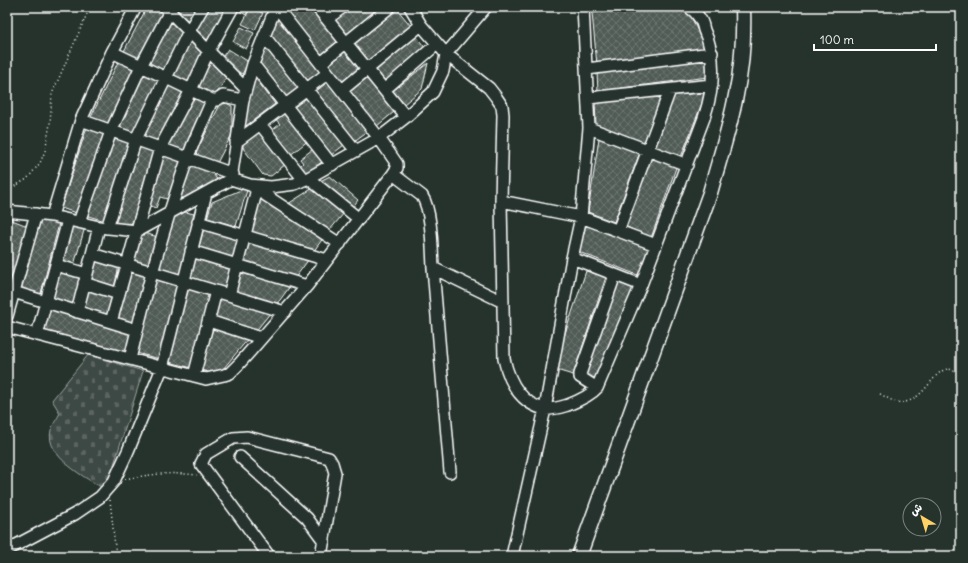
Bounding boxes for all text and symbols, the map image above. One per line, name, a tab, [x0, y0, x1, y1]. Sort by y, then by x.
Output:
scale bar	[814, 26, 936, 52]
text: 100 m	[820, 32, 854, 47]
north arrow	[902, 497, 942, 537]
text: ش	[907, 500, 925, 518]

